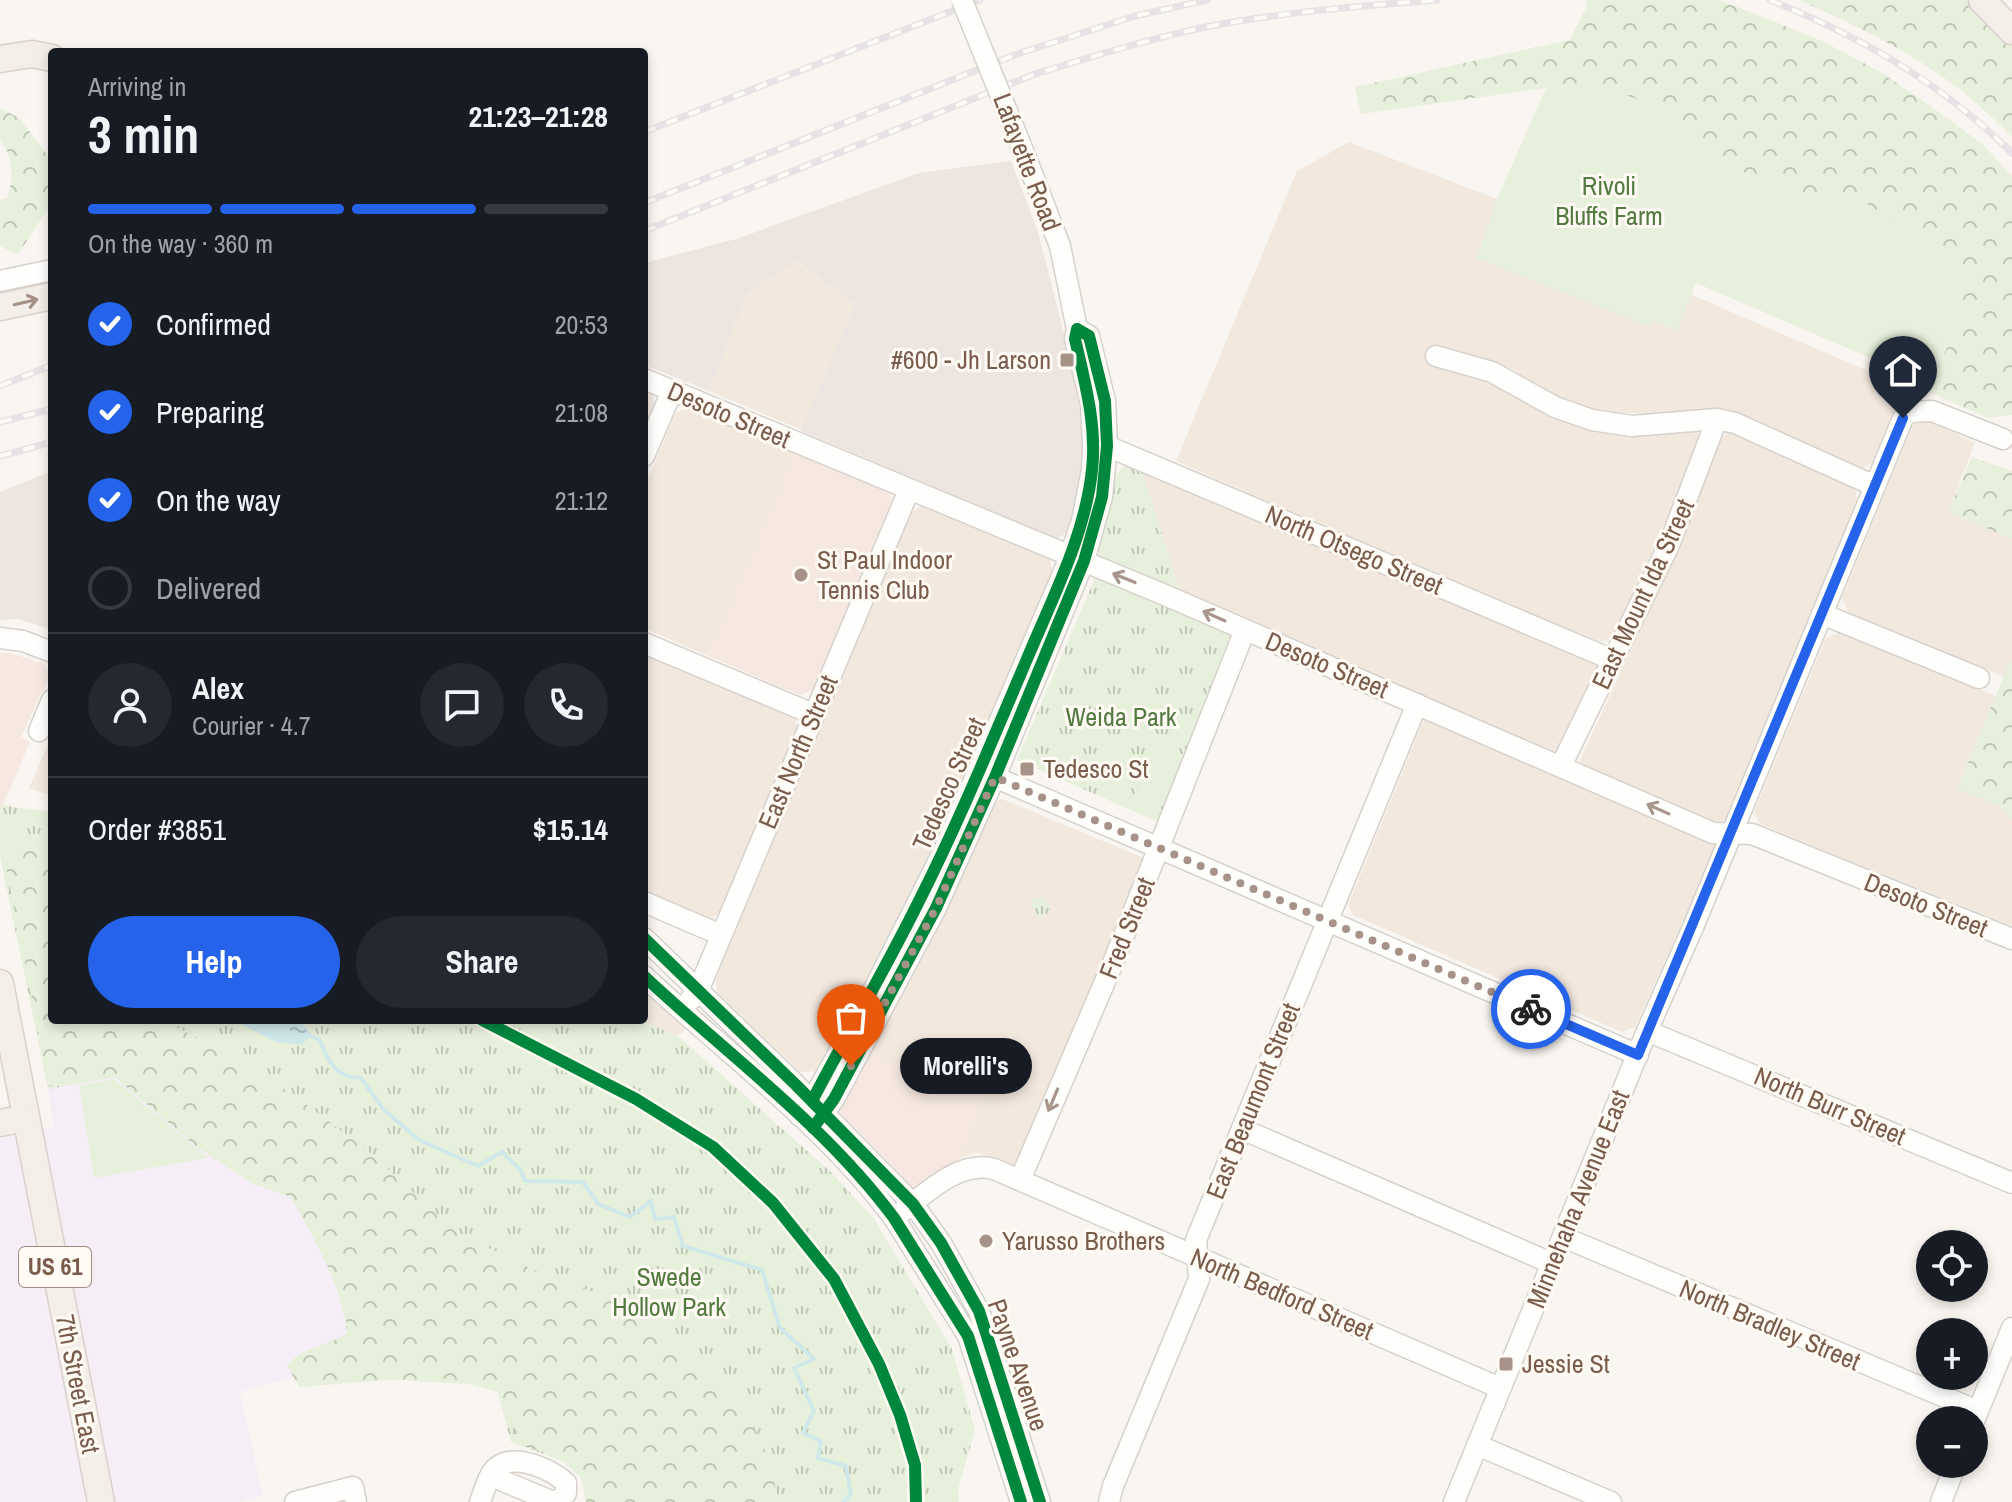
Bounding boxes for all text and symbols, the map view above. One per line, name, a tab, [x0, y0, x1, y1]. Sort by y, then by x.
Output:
text: Arriving in	[88, 69, 186, 104]
street label: Lafayette Road	[985, 88, 1070, 236]
text: 21:23–21:28	[469, 96, 608, 136]
text: 3 min	[88, 99, 199, 169]
park label: Rivoli Bluffs Farm	[1555, 168, 1663, 233]
text: On the way · 360 m	[88, 226, 273, 261]
one-way arrow	[13, 293, 38, 308]
icon: check	[88, 302, 132, 346]
text: Confirmed	[156, 304, 271, 344]
text: 20:53	[555, 307, 608, 342]
pin	[1869, 336, 1937, 418]
place label: #600 - Jh Larson	[891, 342, 1051, 377]
icon: home	[1881, 348, 1925, 392]
marker: #600 - Jh Larson	[1058, 351, 1076, 369]
street label: Desoto Street	[662, 373, 796, 456]
icon: check	[88, 390, 132, 434]
text: Preparing	[156, 392, 264, 432]
text: 21:08	[555, 395, 608, 430]
icon: check	[88, 478, 132, 522]
text: On the way	[156, 480, 280, 520]
text: 21:12	[555, 483, 608, 518]
street label: East Mount Ida Street	[1583, 493, 1702, 695]
street label: North Otsego Street	[1260, 496, 1448, 603]
place label: St Paul Indoor Tennis Club	[817, 542, 952, 607]
marker: St Paul Indoor Tennis Club	[792, 566, 810, 584]
text: Delivered	[156, 568, 261, 608]
one-way arrow	[1112, 570, 1137, 584]
one-way arrow	[1202, 608, 1227, 623]
street label: Desoto Street	[1260, 623, 1394, 706]
button: person	[88, 663, 172, 747]
button: chat	[420, 663, 504, 747]
button: phone	[524, 663, 608, 747]
text: Alex	[192, 668, 244, 708]
street label: East North Street	[749, 670, 846, 834]
park label: Weida Park	[1065, 699, 1177, 734]
text: Courier · 4.7	[192, 708, 311, 743]
street label: Tedesco Street	[904, 712, 993, 856]
place label: Tedesco St	[1043, 751, 1149, 786]
marker: Tedesco St	[1018, 760, 1036, 778]
one-way arrow	[1646, 800, 1671, 815]
text: Order #3851	[88, 809, 226, 849]
text: $15.14	[533, 809, 608, 849]
street label: Desoto Street	[1859, 864, 1993, 945]
street label: Fred Street	[1090, 872, 1163, 984]
button: Help	[88, 916, 340, 1008]
button: Share	[356, 916, 608, 1008]
courier	[1491, 969, 1571, 1049]
pin	[817, 984, 885, 1066]
icon: bike	[1509, 987, 1553, 1031]
icon: bag	[829, 996, 873, 1040]
street label: East Beaumont Street	[1197, 997, 1308, 1204]
callout: Morelli's	[899, 1038, 1031, 1094]
text: Morelli's	[923, 1048, 1009, 1083]
street label: North Burr Street	[1749, 1058, 1911, 1153]
street label: Minnehaha Avenue East	[1518, 1085, 1637, 1313]
one-way arrow	[1045, 1087, 1059, 1112]
place label: Yarusso Brothers	[1002, 1223, 1165, 1258]
map controls	[1916, 1230, 1988, 1478]
button: locate	[1916, 1230, 1988, 1302]
marker: Yarusso Brothers	[977, 1232, 995, 1250]
street label: North Bedford Street	[1185, 1239, 1379, 1348]
road number: US 61	[19, 1247, 91, 1287]
park label: Swede Hollow Park	[612, 1259, 726, 1324]
street label: North Bradley Street	[1674, 1271, 1866, 1378]
street label: Payne Avenue	[980, 1294, 1057, 1435]
street label: 7th Street East	[48, 1311, 109, 1457]
button: +	[1916, 1318, 1988, 1390]
place label: Jessie St	[1522, 1346, 1610, 1381]
marker: Jessie St	[1497, 1355, 1515, 1373]
button: −	[1916, 1406, 1988, 1478]

